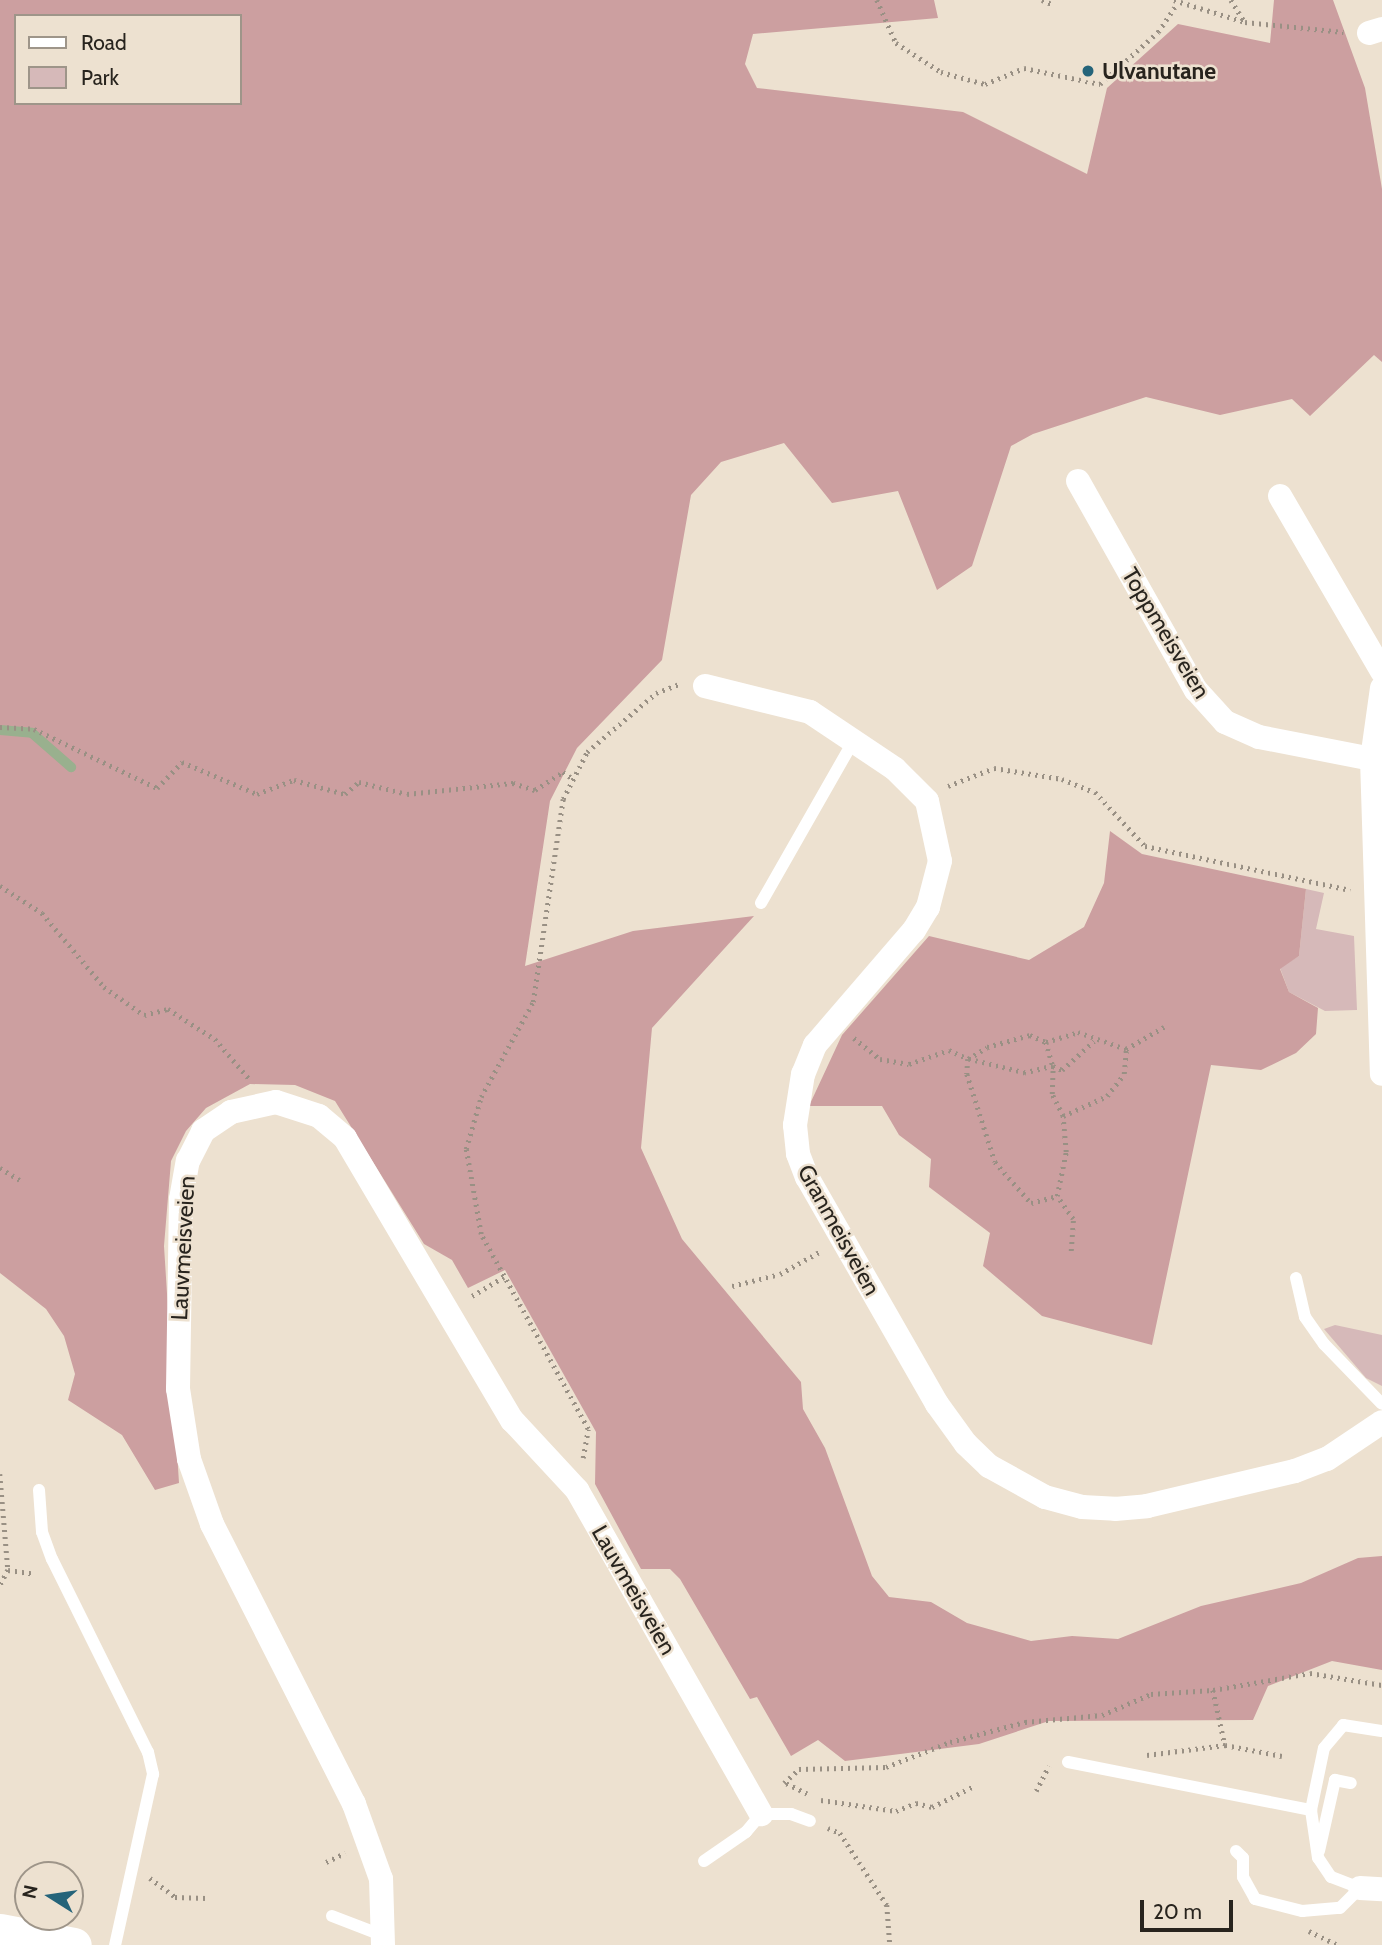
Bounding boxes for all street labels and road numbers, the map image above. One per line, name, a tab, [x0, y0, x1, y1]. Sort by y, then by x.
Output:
street label: Toppmeisveien	[1116, 563, 1216, 703]
street label: Granmeisveien	[792, 1160, 886, 1300]
street label: Lauvmeisveien	[165, 1175, 201, 1321]
street label: Lauvmeisveien	[586, 1520, 682, 1660]

